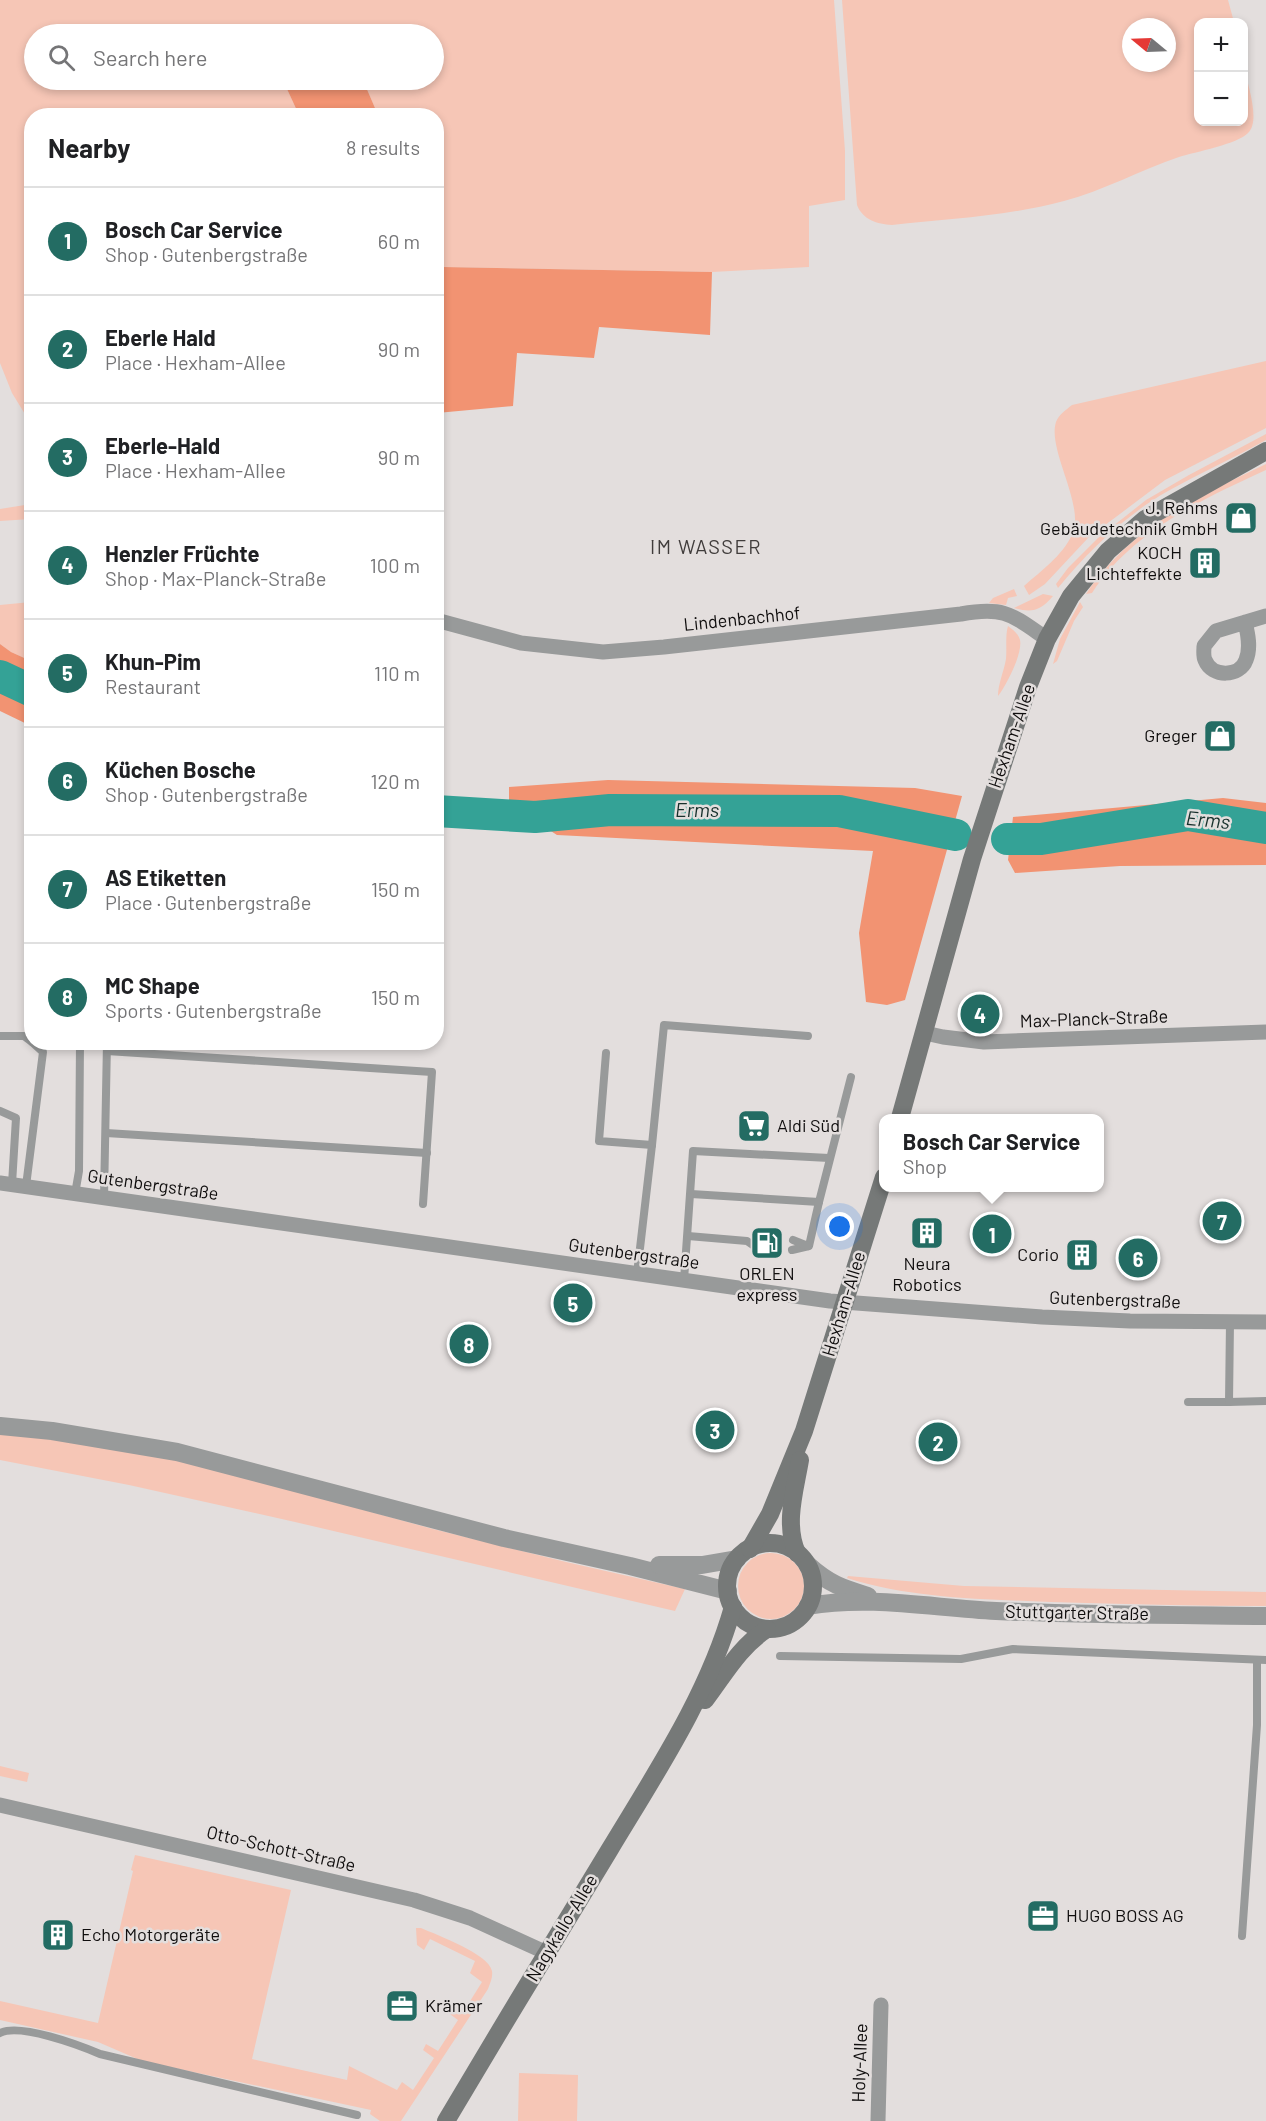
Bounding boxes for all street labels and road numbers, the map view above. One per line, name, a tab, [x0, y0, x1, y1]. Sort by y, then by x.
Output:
street label: Lindenbachhof	[682, 601, 801, 635]
street label: Hexham-Allee	[983, 681, 1039, 791]
street label: Max-Planck-Straße	[1019, 1004, 1169, 1032]
street label: Gutenbergstraße	[86, 1164, 220, 1204]
street label: Gutenbergstraße	[567, 1233, 701, 1273]
street label: Hexham-Allee	[817, 1248, 869, 1359]
street label: Gutenbergstraße	[1049, 1286, 1181, 1312]
street label: Stuttgarter Straße	[1005, 1600, 1149, 1624]
street label: Otto-Schott-Straße	[205, 1820, 358, 1876]
street label: Nagykallo-Allee	[521, 1870, 602, 1985]
street label: Holy-Allee	[847, 2023, 871, 2103]

